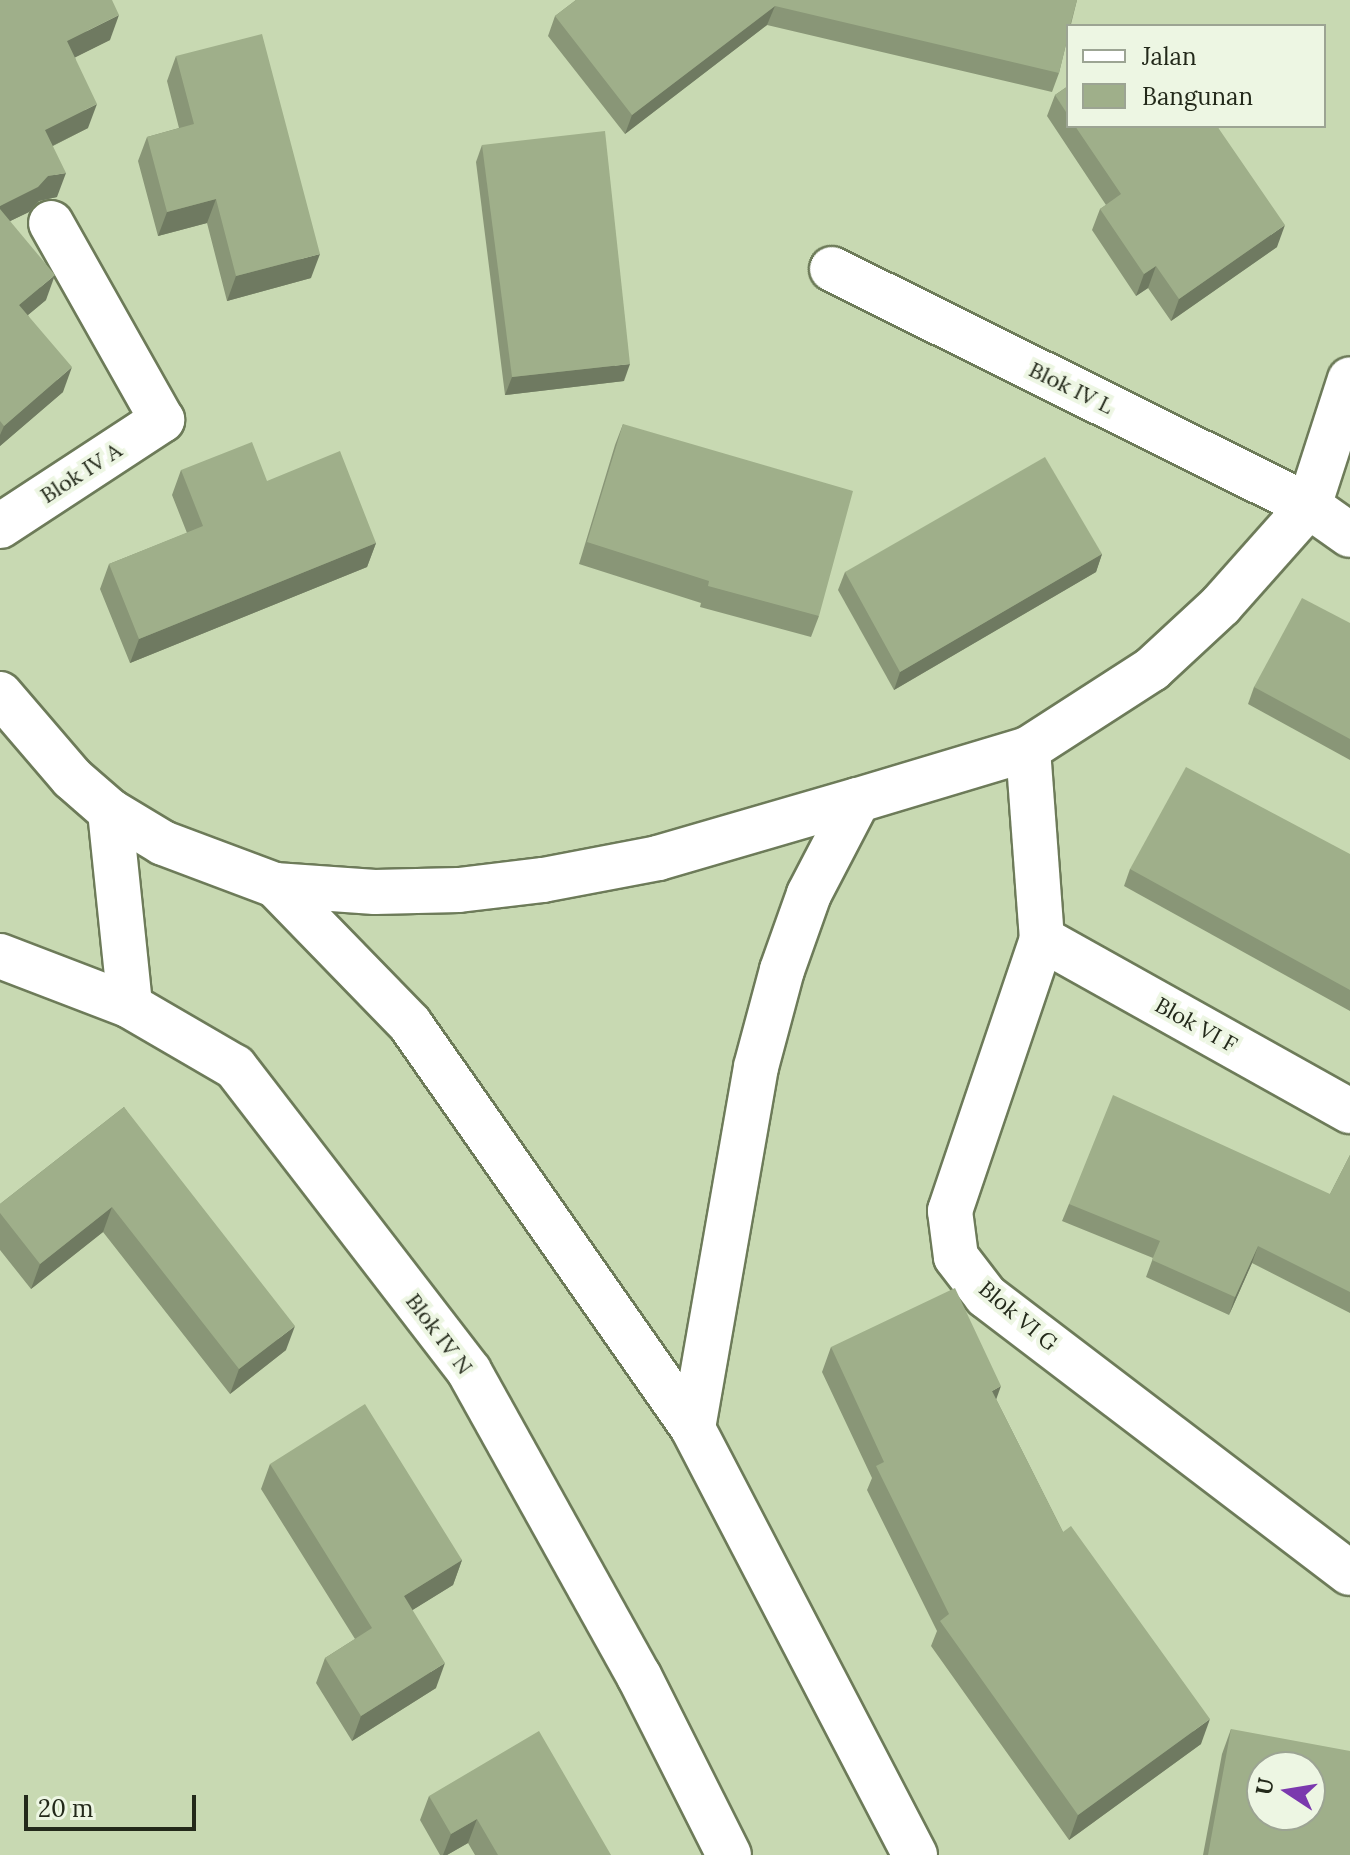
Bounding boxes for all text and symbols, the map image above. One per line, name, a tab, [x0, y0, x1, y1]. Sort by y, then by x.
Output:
legend	[1066, 24, 1326, 128]
text: Jalan	[1142, 41, 1196, 72]
text: Bangunan	[1142, 81, 1253, 112]
street label: Blok IV L	[1025, 356, 1117, 420]
street label: Blok IV A	[36, 437, 126, 509]
street label: Blok VI F	[1150, 992, 1242, 1058]
street label: Blok VI G	[973, 1276, 1063, 1356]
street label: Blok IV N	[400, 1288, 478, 1380]
north arrow	[1246, 1751, 1326, 1831]
text: U	[1249, 1775, 1280, 1798]
scale bar	[28, 1779, 200, 1829]
text: 20 m	[38, 1793, 94, 1824]

